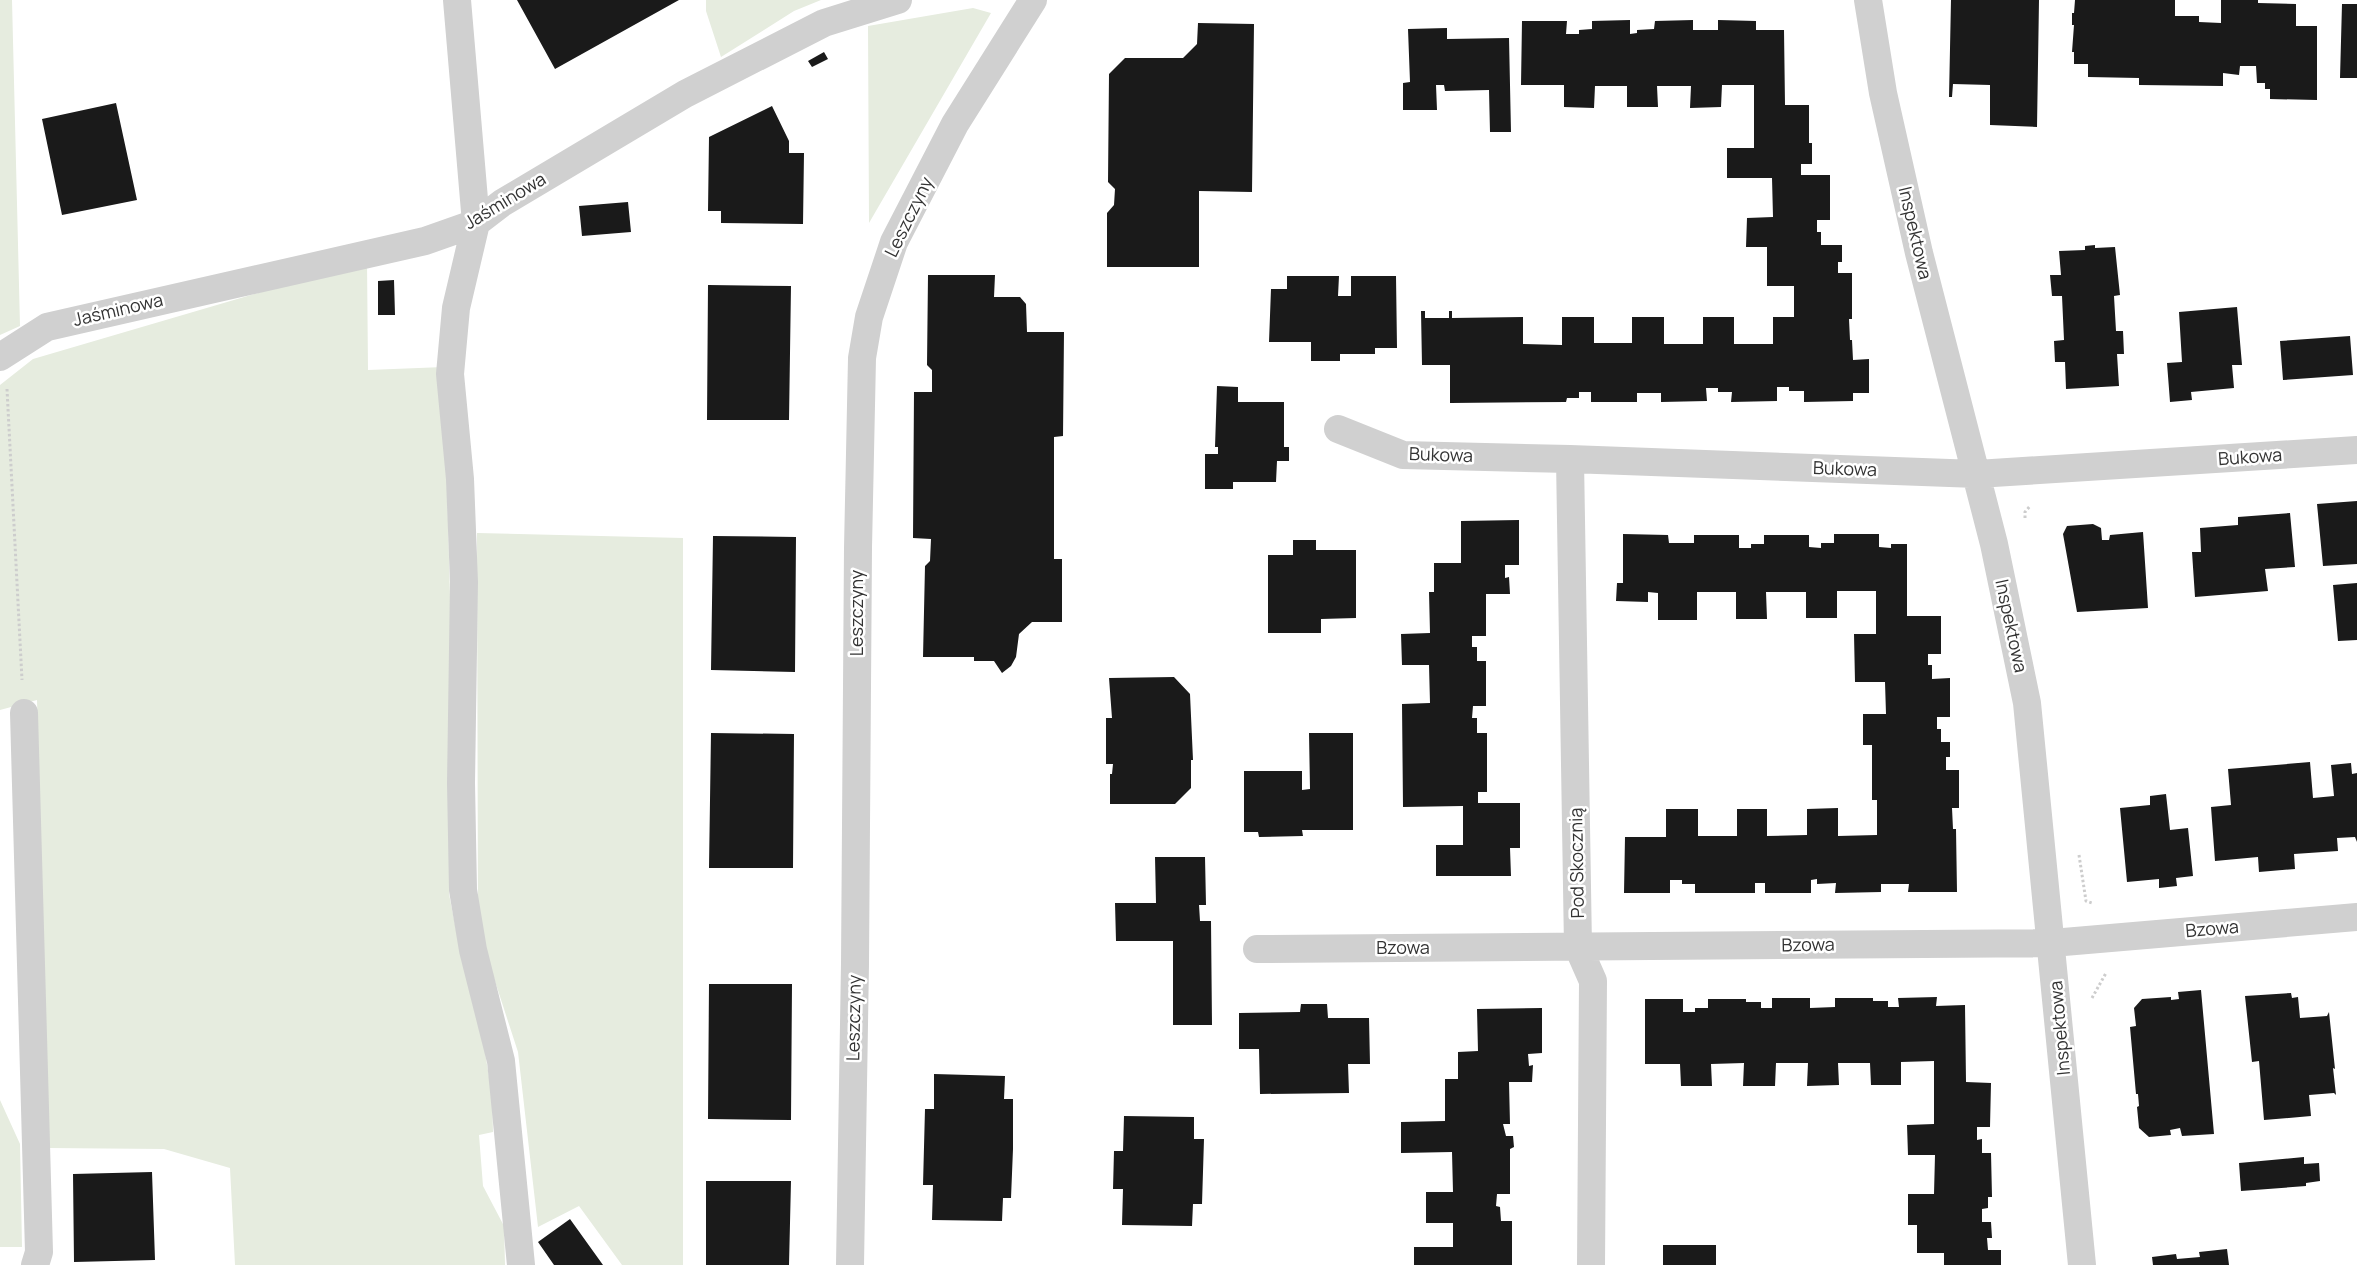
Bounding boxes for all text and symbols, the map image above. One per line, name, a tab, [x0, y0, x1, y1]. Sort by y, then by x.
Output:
street label: Jaśminowa	[459, 166, 550, 234]
street label: Leszczyny	[878, 172, 938, 261]
street label: Inspektowa	[1894, 184, 1938, 282]
street label: Jaśminowa	[71, 287, 165, 331]
street label: Bukowa	[1409, 441, 1473, 467]
street label: Bukowa	[2217, 442, 2283, 470]
street label: Bukowa	[1813, 455, 1877, 481]
street label: Leszczyny	[844, 569, 868, 656]
street label: Inspektowa	[1990, 577, 2034, 675]
street label: Pod Skocznią	[1563, 808, 1589, 919]
street label: Bzowa	[2184, 914, 2240, 942]
street label: Bzowa	[1781, 932, 1835, 956]
street label: Bzowa	[1376, 935, 1430, 959]
street label: Leszczyny	[840, 974, 866, 1061]
street label: Inspektowa	[2043, 980, 2075, 1076]

